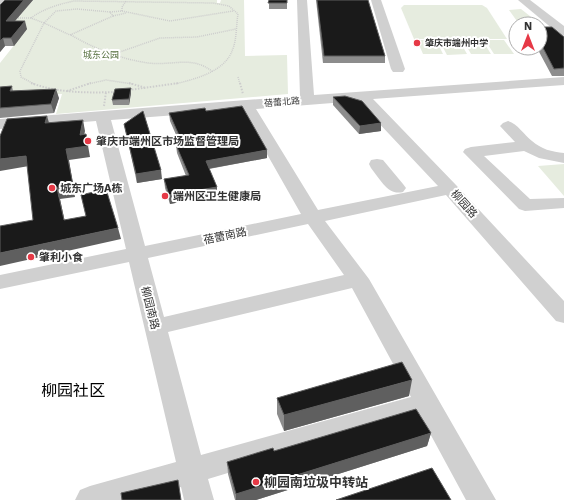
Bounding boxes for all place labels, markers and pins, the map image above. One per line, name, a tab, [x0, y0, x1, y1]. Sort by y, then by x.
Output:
place label: 肇庆市端州中学	[425, 37, 488, 48]
marker: 肇庆市端州中学	[412, 38, 422, 48]
place label: 肇庆市端州区市场监督管理局	[96, 135, 239, 148]
marker: 肇庆市端州区市场监督管理局	[83, 136, 93, 146]
place label: 城东广场A栋	[60, 182, 122, 195]
marker: 城东广场A栋	[47, 183, 57, 193]
place label: 端州区卫生健康局	[173, 190, 261, 203]
marker: 端州区卫生健康局	[160, 191, 170, 201]
place label: 肇利小食	[39, 251, 83, 264]
marker: 肇利小食	[26, 252, 36, 262]
place label: 柳园南垃圾中转站	[264, 475, 368, 490]
marker: 柳园南垃圾中转站	[251, 477, 261, 487]

